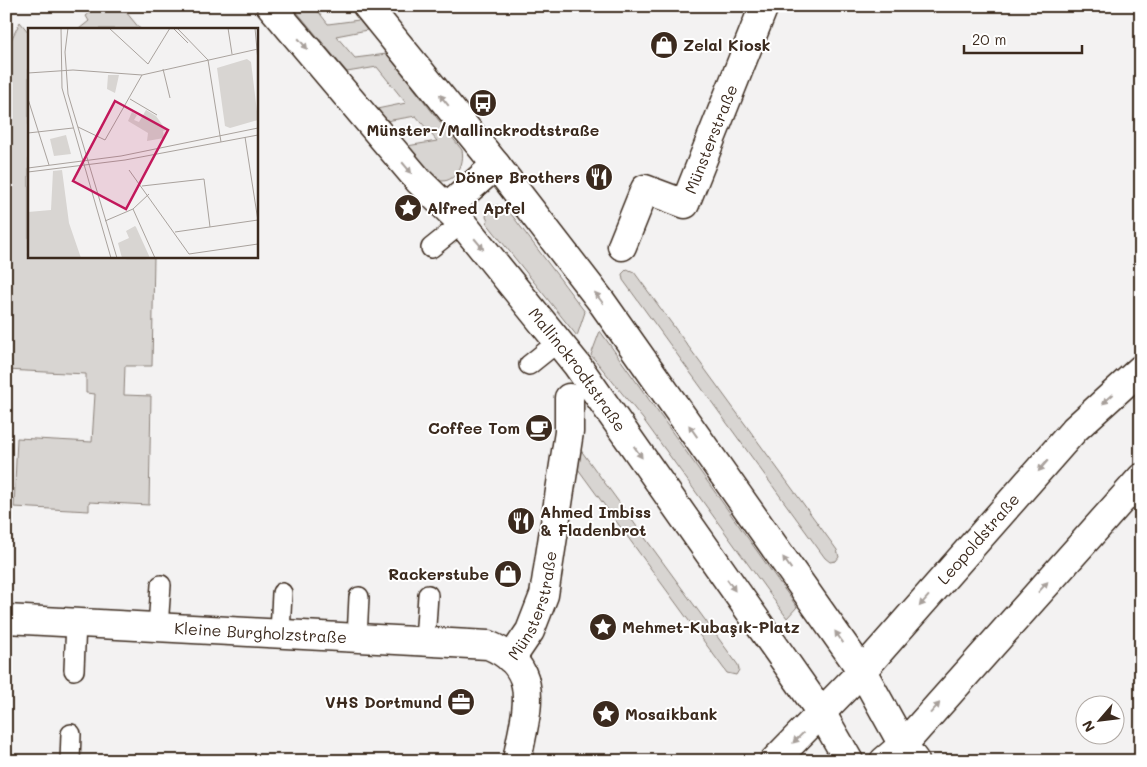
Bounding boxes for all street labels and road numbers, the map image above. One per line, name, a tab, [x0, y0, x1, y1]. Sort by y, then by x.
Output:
street label: Münsterstraße	[679, 81, 742, 197]
street label: Mallinckrodtstraße	[524, 303, 631, 435]
street label: Leopoldstraße	[932, 489, 1024, 588]
street label: Münsterstraße	[502, 549, 561, 664]
street label: Kleine Burgholzstraße	[174, 617, 348, 647]

